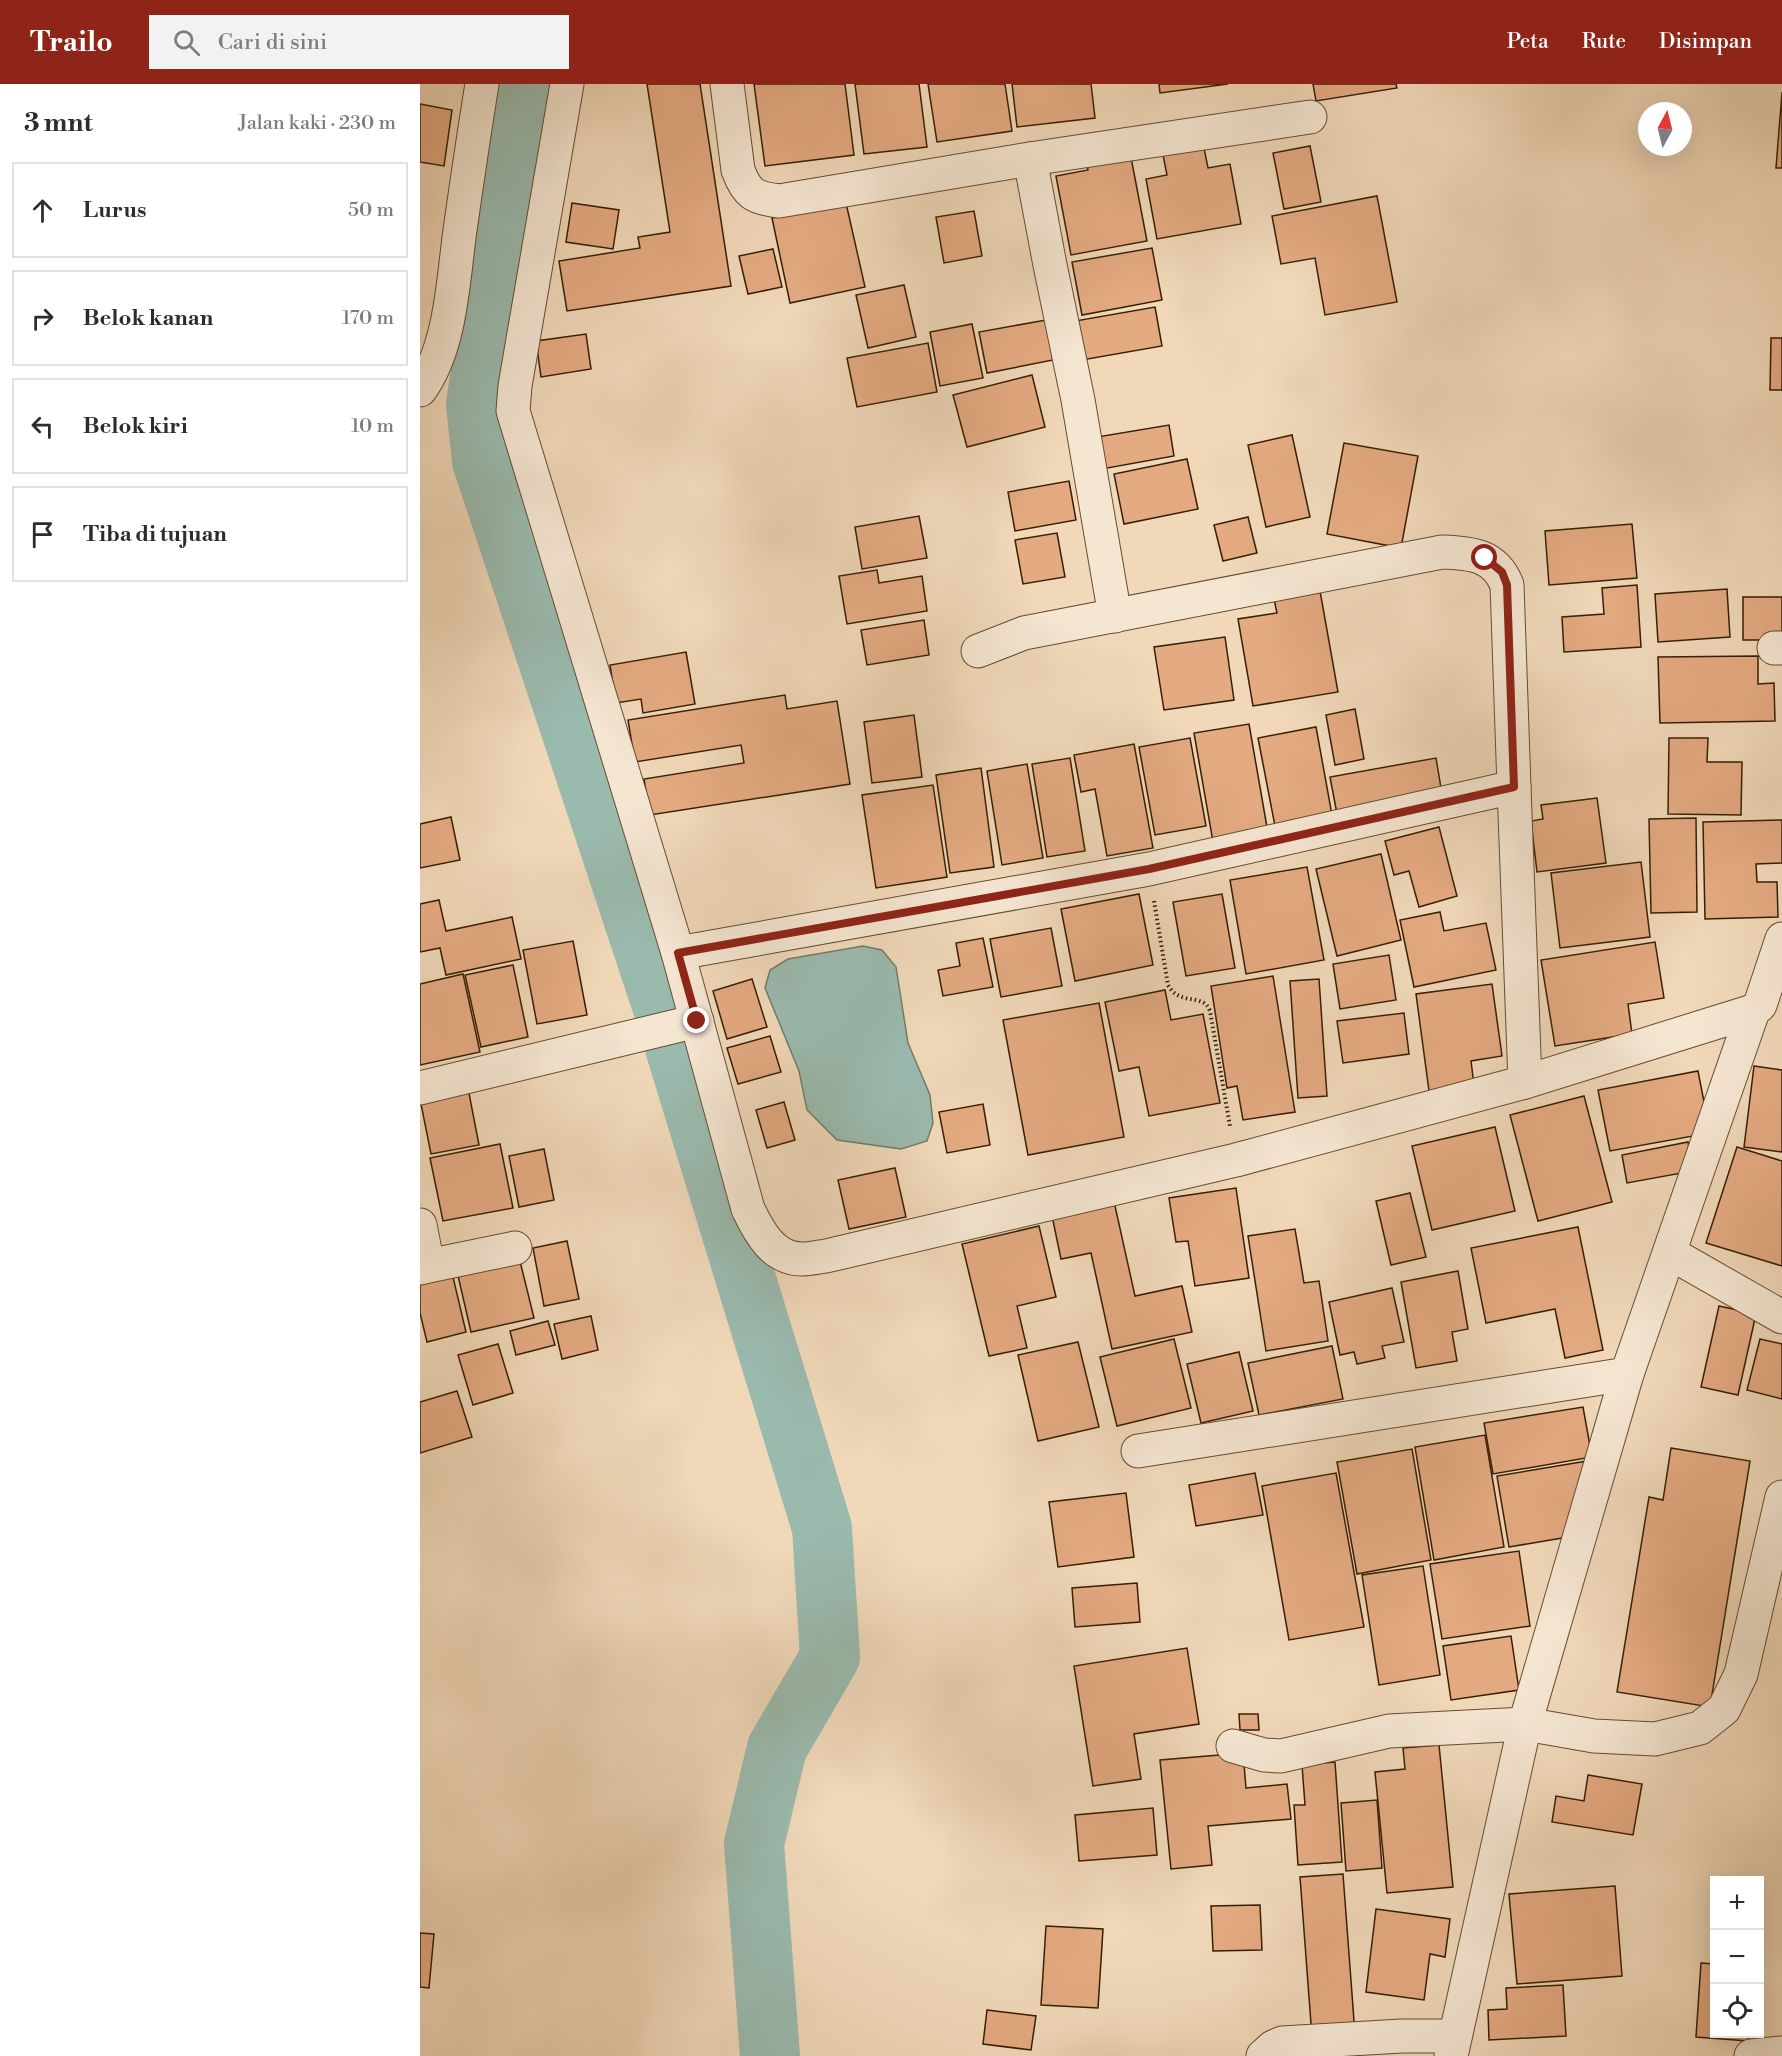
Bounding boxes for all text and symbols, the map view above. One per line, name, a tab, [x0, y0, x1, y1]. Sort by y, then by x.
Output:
search box	[149, 15, 569, 69]
text: Trailo	[30, 25, 113, 60]
icon: search	[170, 26, 203, 59]
text: Cari di sini	[218, 29, 327, 56]
text: Peta	[1507, 29, 1549, 55]
text: Rute	[1582, 29, 1626, 55]
text: Disimpan	[1659, 29, 1752, 55]
north arrow	[1638, 102, 1692, 156]
text: 3 mnt	[24, 107, 93, 139]
text: Jalan kaki · 230 m	[238, 111, 396, 136]
icon: ahead	[26, 194, 59, 227]
text: Lurus	[83, 197, 146, 224]
text: 50 m	[348, 198, 394, 223]
icon: right	[26, 302, 59, 335]
text: Belok kanan	[83, 305, 213, 332]
text: 170 m	[342, 306, 394, 331]
icon: left	[26, 410, 59, 443]
text: Belok kiri	[83, 413, 188, 440]
text: 10 m	[351, 414, 394, 439]
icon: arrive	[26, 518, 59, 551]
text: Tiba di tujuan	[83, 521, 227, 548]
route start	[1471, 544, 1497, 570]
route end	[683, 1007, 709, 1033]
map controls	[1710, 1876, 1764, 2038]
button: +	[1710, 1876, 1764, 1930]
button: −	[1710, 1930, 1764, 1984]
button: locate	[1710, 1984, 1764, 2038]

